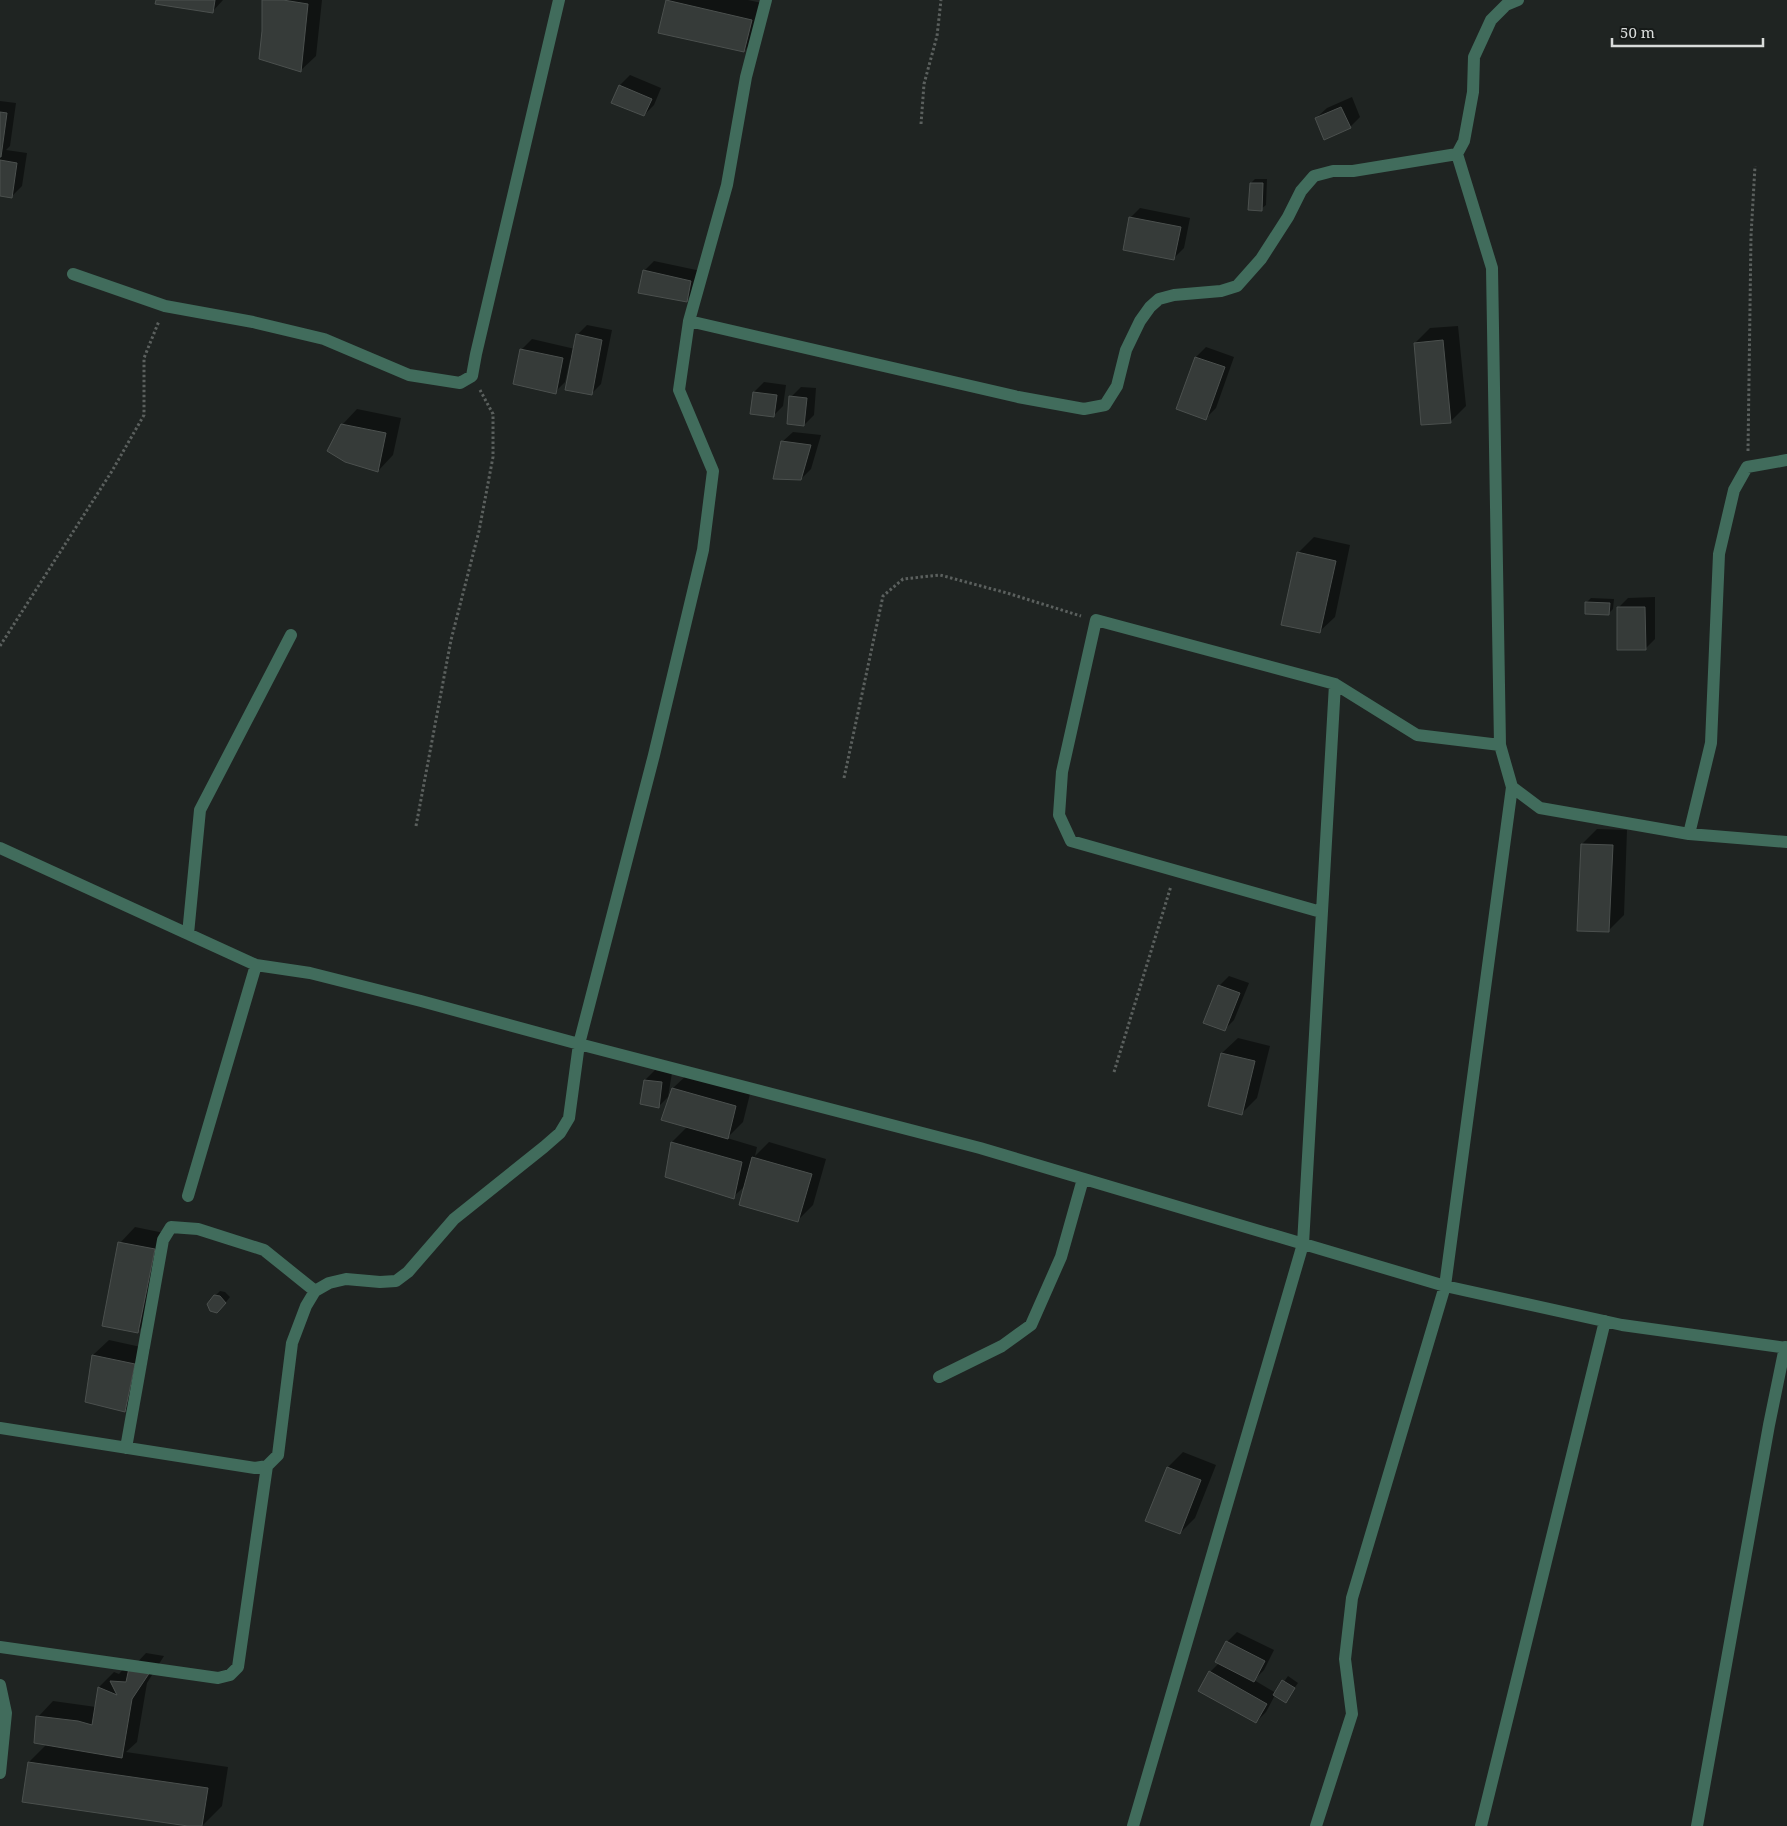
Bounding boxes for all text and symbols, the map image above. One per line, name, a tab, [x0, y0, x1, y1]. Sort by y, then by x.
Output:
scale bar	[1612, 15, 1763, 47]
text: 50 m	[1620, 22, 1655, 42]

